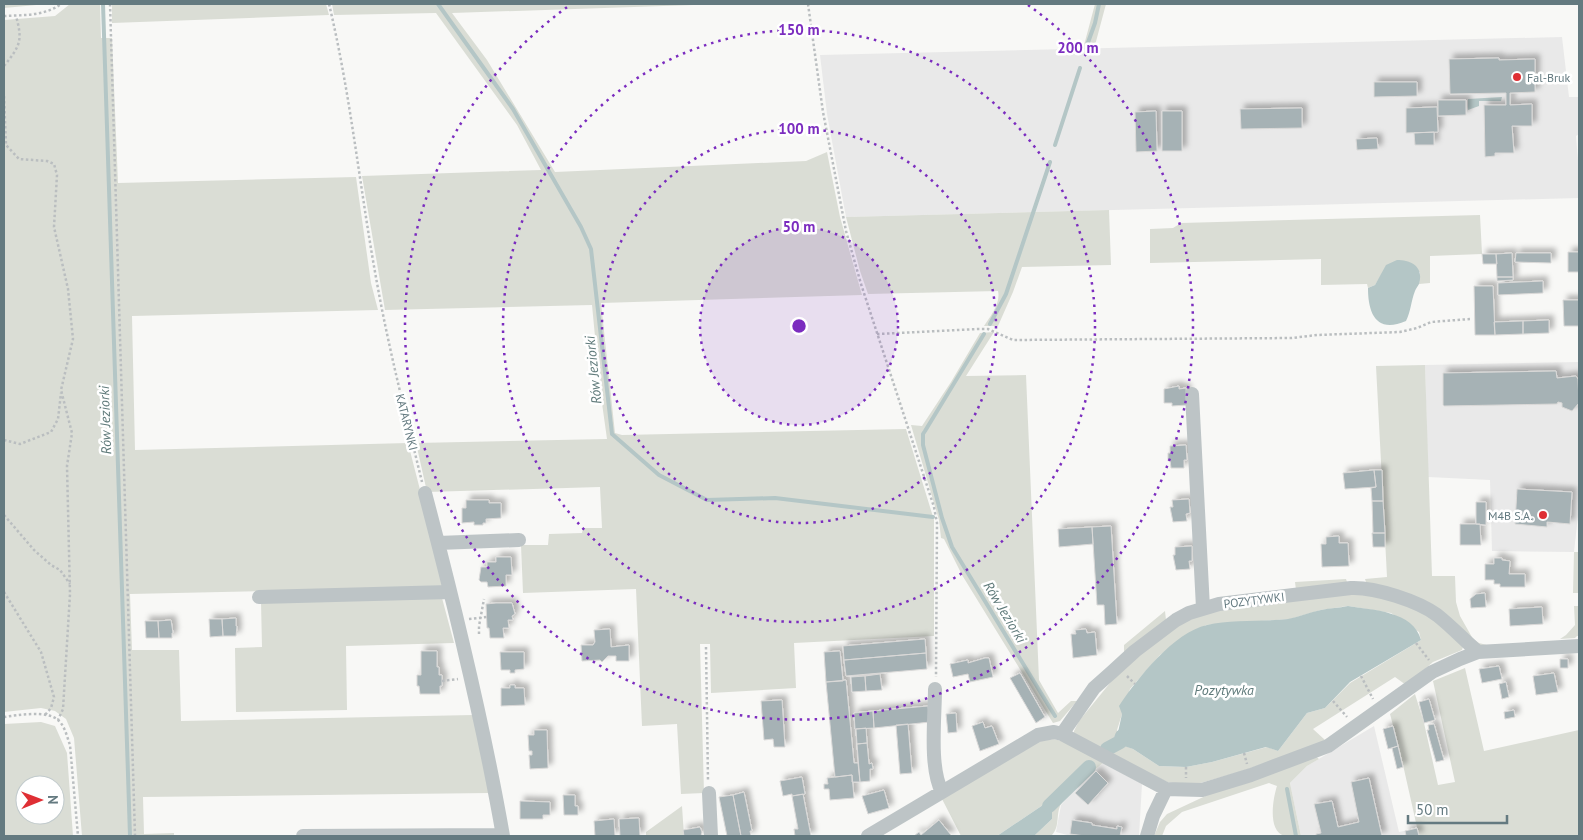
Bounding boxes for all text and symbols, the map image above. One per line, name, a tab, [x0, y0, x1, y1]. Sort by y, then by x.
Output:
text: 150 m	[778, 20, 820, 39]
text: 200 m	[1057, 38, 1099, 57]
place label: Fal-Bruk	[1527, 70, 1571, 85]
marker: Fal-Bruk	[1511, 71, 1523, 83]
text: 100 m	[778, 119, 820, 138]
text: 50 m	[783, 217, 815, 236]
centre of rings	[790, 317, 808, 335]
water label: Rów Jeziorki	[580, 335, 606, 405]
water label: Rów Jeziorki	[95, 385, 115, 455]
street label: KATARYNKI	[393, 392, 421, 452]
place label: M4B S.A.	[1488, 508, 1533, 523]
marker: M4B S.A.	[1537, 509, 1549, 521]
water label: Rów Jeziorki	[980, 578, 1031, 646]
street label: POZYTYWKI	[1223, 589, 1285, 611]
water label: Pozytywka	[1194, 681, 1254, 699]
north arrow	[15, 775, 65, 825]
scale bar	[1408, 792, 1507, 824]
text: N	[44, 795, 62, 805]
text: 50 m	[1416, 800, 1449, 819]

